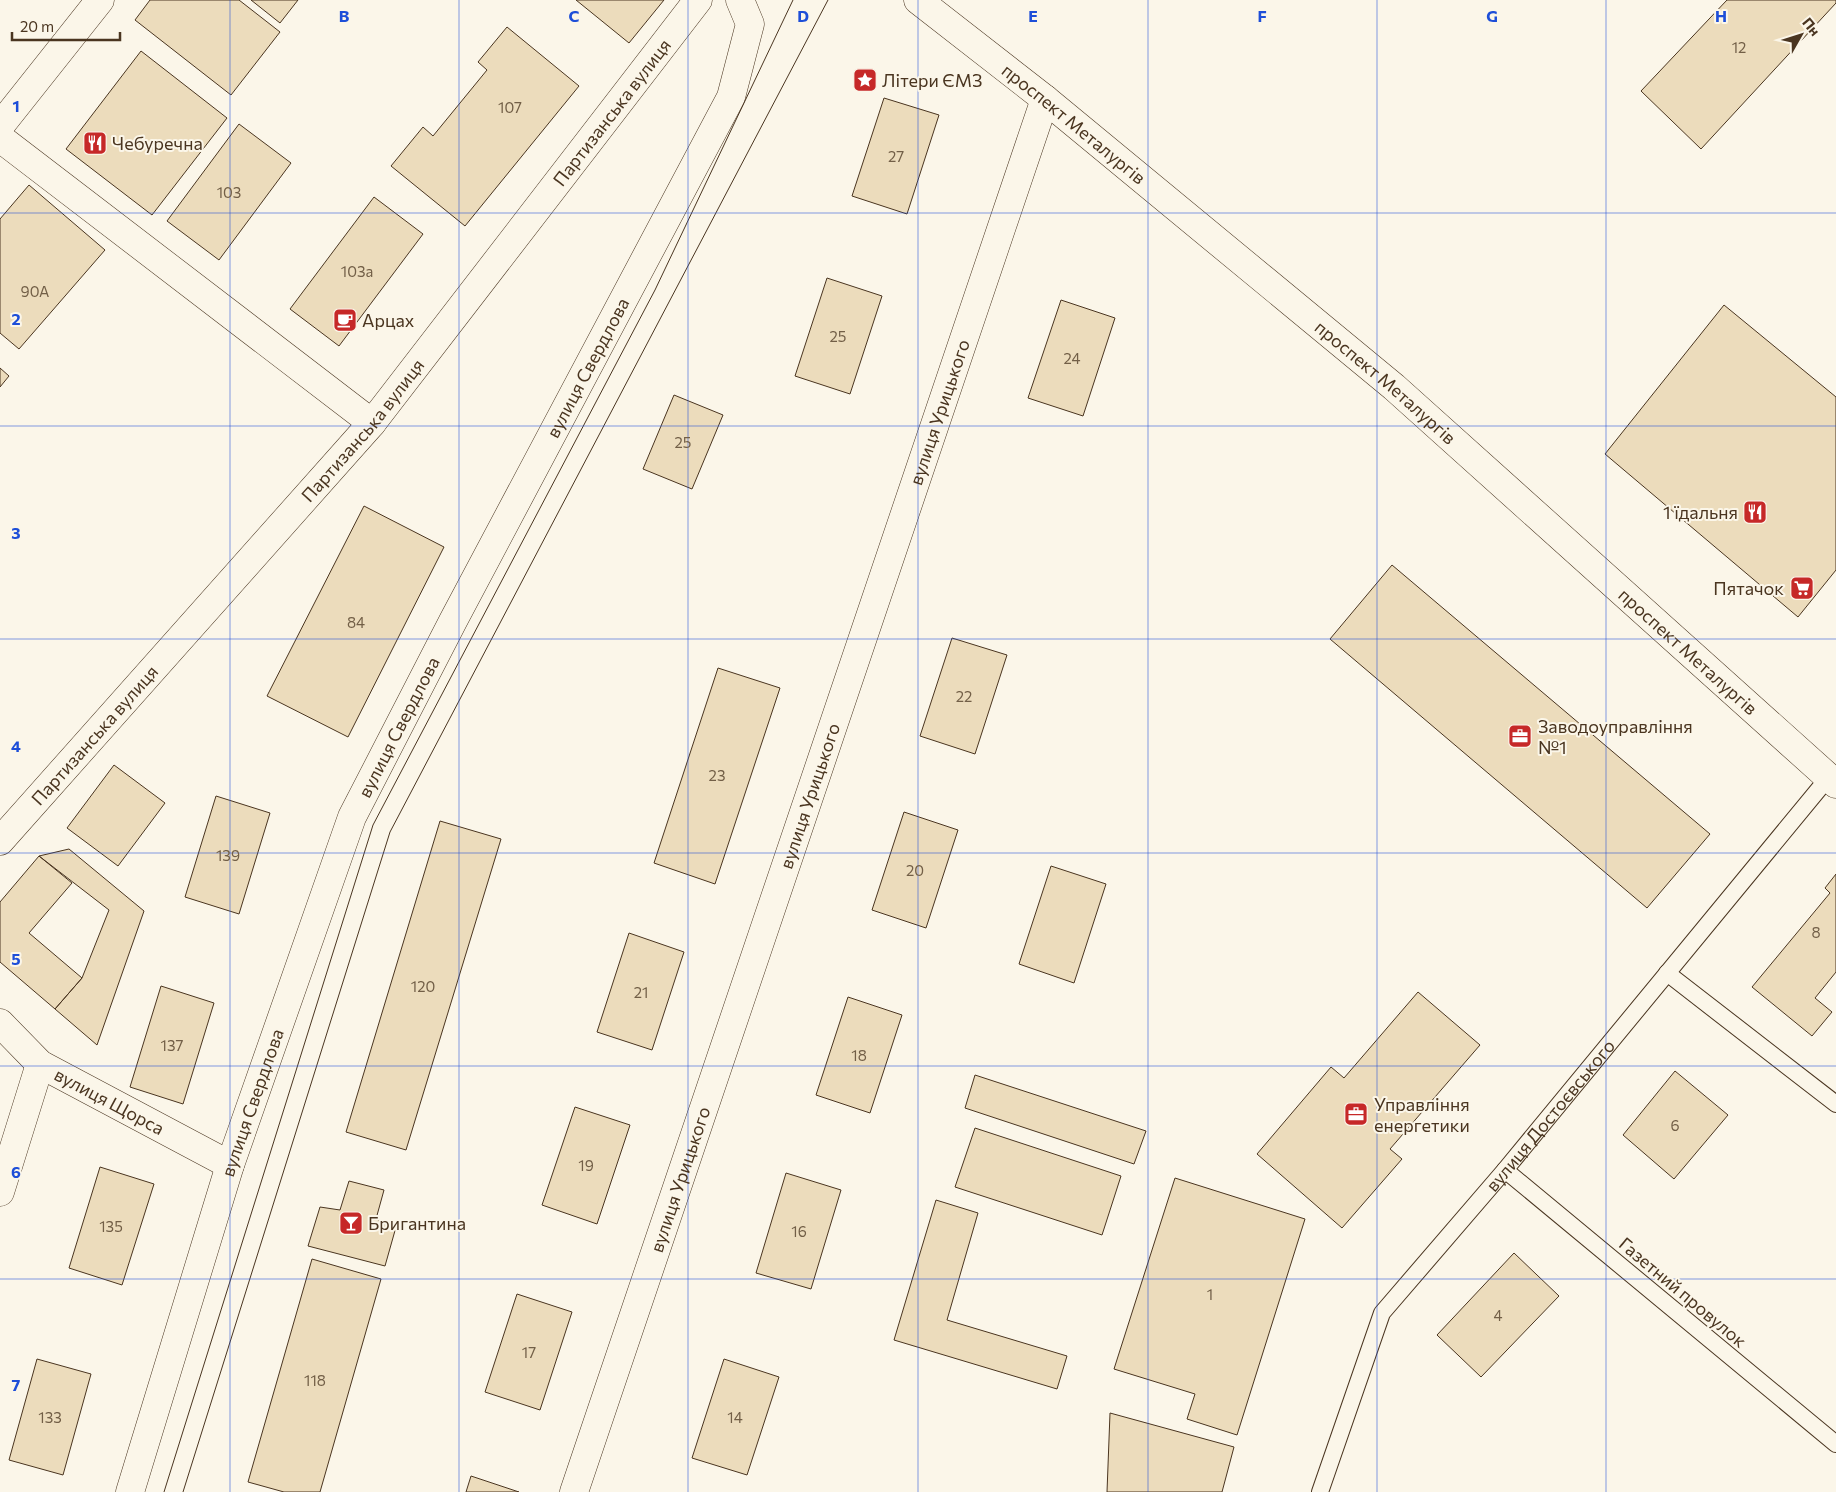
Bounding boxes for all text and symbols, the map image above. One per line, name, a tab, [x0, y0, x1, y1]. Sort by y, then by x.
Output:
text: B	[339, 6, 350, 25]
text: C	[569, 6, 580, 25]
text: D	[797, 6, 809, 25]
text: E	[1028, 6, 1038, 25]
text: F	[1257, 6, 1267, 25]
text: G	[1486, 6, 1498, 25]
text: H	[1715, 6, 1727, 25]
scale bar	[12, 10, 120, 42]
north arrow	[1776, 10, 1826, 60]
text: Пн	[1799, 14, 1824, 39]
text: 20 m	[20, 17, 54, 35]
street label: Партизанська вулиця	[548, 34, 675, 190]
house number: 12	[1732, 38, 1746, 56]
street label: проспект Металургів	[998, 59, 1150, 189]
place icon: Літери ЄМЗ	[852, 67, 878, 93]
place label: Літери ЄМЗ	[882, 69, 982, 91]
text: 1	[12, 96, 20, 115]
house number: 107	[498, 98, 522, 116]
restaurant icon: Чебуречна	[82, 130, 108, 156]
place label: Чебуречна	[112, 132, 203, 154]
house number: 27	[888, 147, 904, 165]
house number: 103	[217, 183, 241, 201]
house number: 103а	[341, 262, 373, 280]
house number: 90А	[21, 282, 49, 300]
street label: вулиця Свердлова	[541, 294, 634, 441]
cafe icon: Арцах	[332, 307, 358, 333]
text: 2	[11, 309, 21, 328]
place label: Арцах	[362, 309, 415, 331]
street label: проспект Металургів	[1311, 316, 1461, 449]
house number: 25	[830, 327, 846, 345]
street label: вулиця Урицького	[904, 336, 974, 488]
house number: 24	[1063, 349, 1081, 367]
street label: Партизанська вулиця	[296, 354, 429, 506]
house number: 25	[675, 433, 691, 451]
restaurant icon: 1 їдальня	[1742, 499, 1768, 525]
place label: 1 їдальня	[1663, 501, 1738, 523]
text: 3	[11, 523, 21, 542]
supermarket icon: Пятачок	[1789, 575, 1815, 601]
place label: Пятачок	[1713, 577, 1784, 599]
street label: проспект Металургів	[1614, 583, 1762, 719]
house number: 84	[347, 613, 365, 631]
street label: вулиця Свердлова	[353, 653, 444, 801]
street label: Партизанська вулиця	[26, 660, 162, 809]
house number: 22	[956, 687, 972, 705]
place label: Заводоуправління №1	[1538, 715, 1693, 758]
street label: вулиця Урицького	[775, 720, 844, 871]
office icon: Заводоуправління №1	[1507, 723, 1533, 749]
text: 4	[11, 736, 21, 755]
house number: 23	[709, 766, 725, 784]
house number: 139	[216, 846, 240, 864]
house number: 20	[906, 861, 924, 879]
house number: 8	[1811, 923, 1821, 941]
text: 5	[11, 949, 21, 968]
house number: 120	[411, 977, 435, 995]
house number: 21	[634, 983, 648, 1001]
street label: вулиця Свердлова	[216, 1026, 288, 1179]
street label: вулиця Достоєвського	[1481, 1035, 1619, 1196]
house number: 137	[161, 1036, 183, 1054]
house number: 18	[851, 1046, 867, 1064]
street label: вулиця Щорса	[51, 1063, 168, 1139]
place label: Управління енергетики	[1374, 1093, 1470, 1136]
office icon: Управління енергетики	[1343, 1101, 1369, 1127]
street label: вулиця Урицького	[645, 1104, 715, 1255]
house number: 6	[1670, 1116, 1680, 1134]
house number: 19	[578, 1156, 594, 1174]
text: 6	[11, 1162, 21, 1181]
bar icon: Бригантина	[338, 1210, 364, 1236]
place label: Бригантина	[368, 1212, 466, 1234]
house number: 135	[99, 1217, 123, 1235]
house number: 16	[791, 1222, 807, 1240]
street label: Газетний провулок	[1615, 1232, 1751, 1352]
house number: 1	[1207, 1285, 1213, 1303]
house number: 4	[1494, 1306, 1503, 1324]
house number: 17	[522, 1343, 536, 1361]
house number: 118	[304, 1371, 326, 1389]
text: 7	[12, 1375, 21, 1394]
house number: 133	[38, 1408, 62, 1426]
house number: 14	[727, 1408, 743, 1426]

